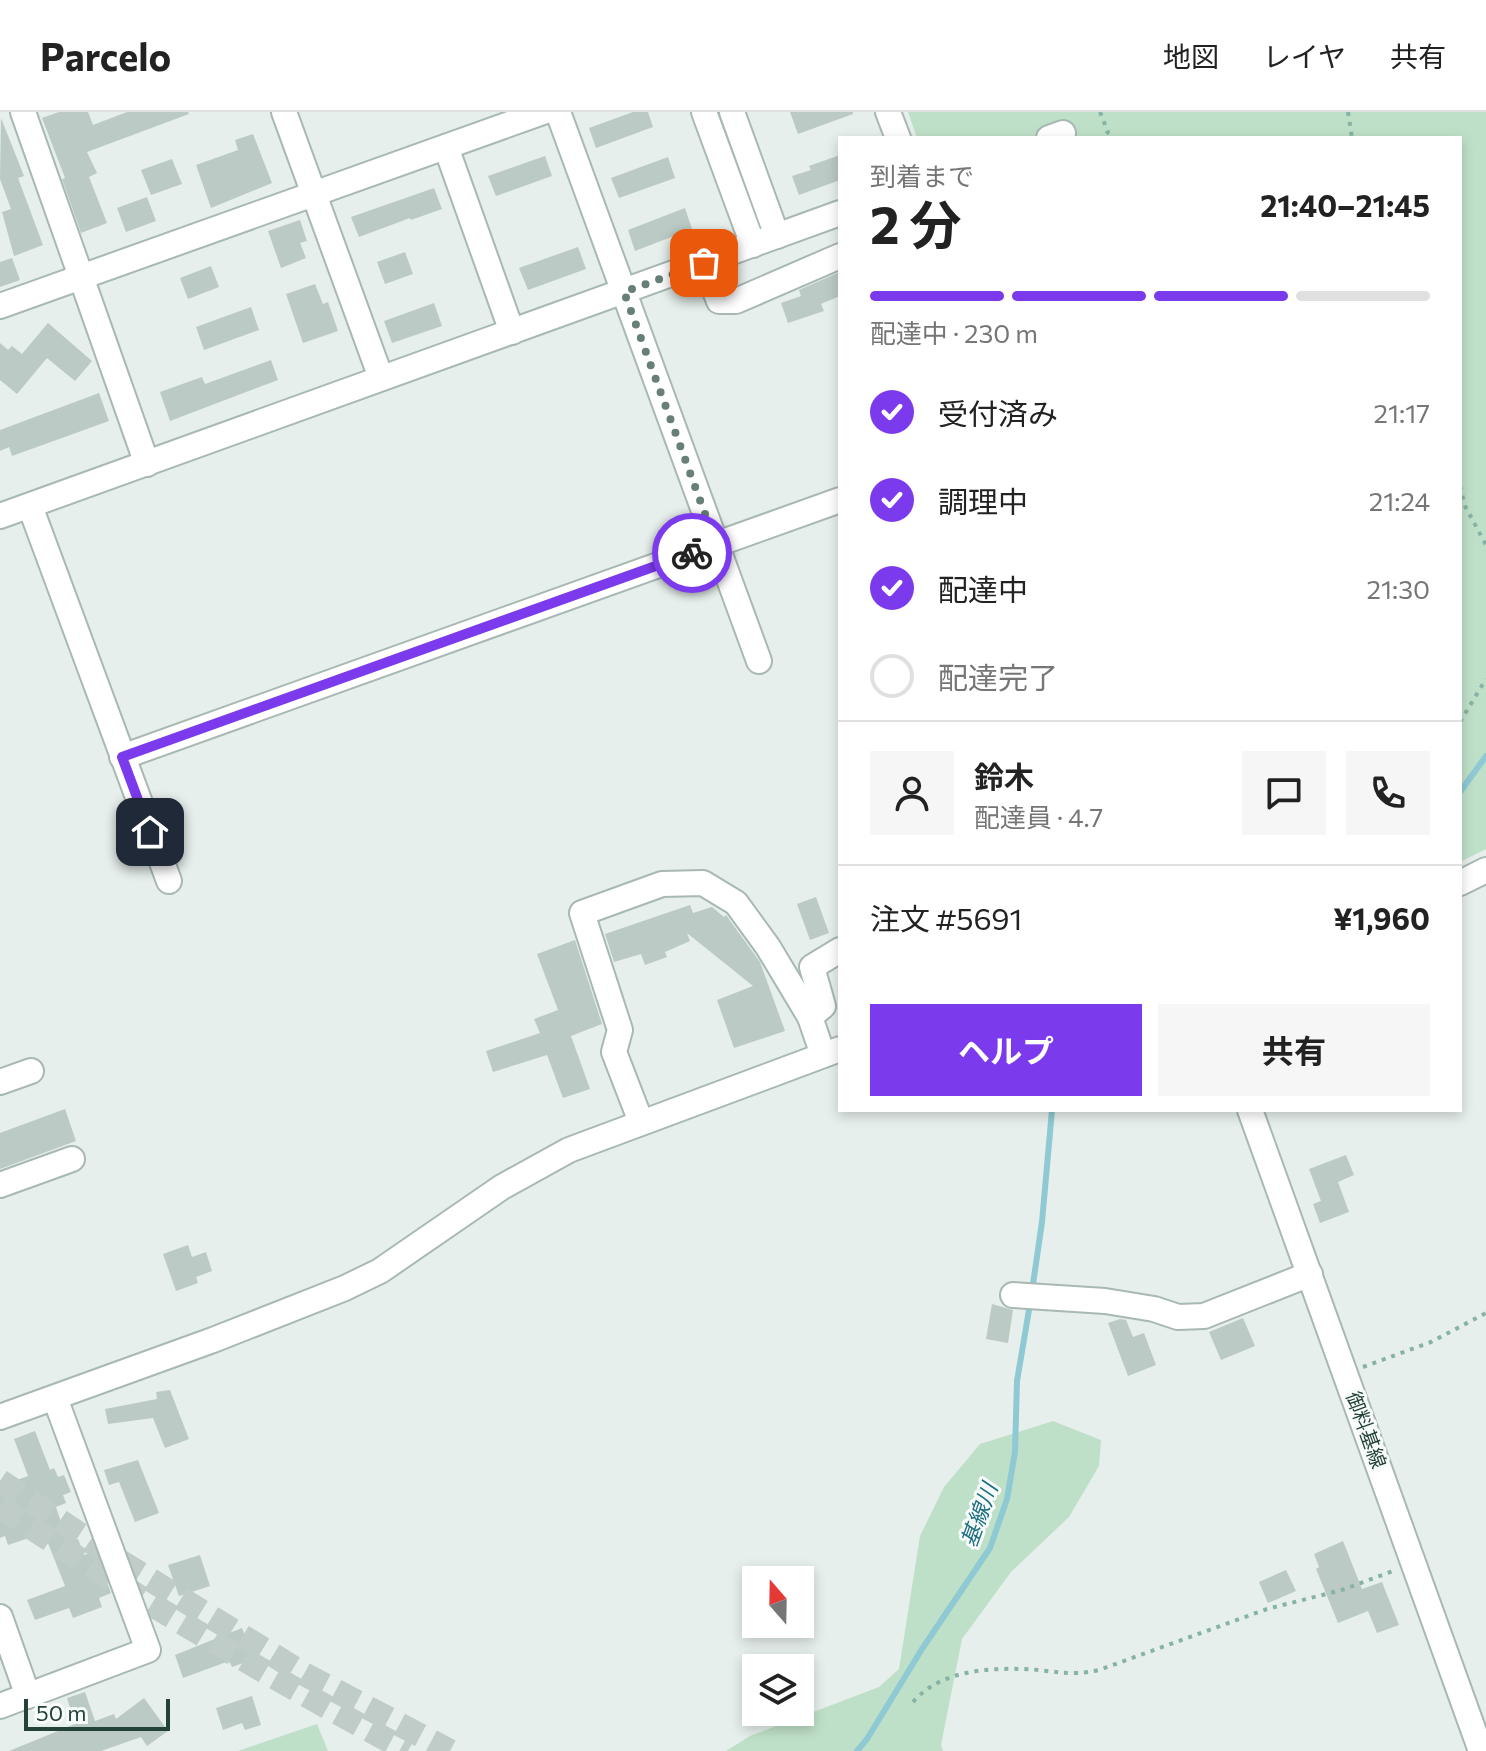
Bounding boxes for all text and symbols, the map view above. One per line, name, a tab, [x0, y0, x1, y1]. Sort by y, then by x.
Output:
text: Parcelo	[40, 32, 171, 79]
text: 地図	[1163, 39, 1219, 73]
text: レイヤ	[1263, 39, 1346, 73]
text: 共有	[1390, 39, 1446, 73]
text: 到着まで	[870, 160, 974, 191]
text: 21:40–21:45	[1260, 186, 1430, 223]
text: 2 分	[870, 191, 962, 255]
pin	[670, 229, 738, 297]
icon: bag	[682, 241, 726, 285]
text: 配達中 · 230 m	[870, 317, 1038, 348]
icon: check	[870, 390, 914, 434]
text: 受付済み	[938, 394, 1058, 431]
text: 21:17	[1373, 397, 1430, 428]
icon: check	[870, 478, 914, 522]
text: 調理中	[938, 482, 1028, 519]
text: 21:24	[1369, 485, 1430, 516]
courier	[652, 513, 732, 593]
icon: bike	[670, 531, 714, 575]
icon: check	[870, 566, 914, 610]
text: 配達中	[938, 570, 1028, 607]
text: 21:30	[1367, 573, 1430, 604]
text: 配達完了	[938, 658, 1058, 695]
button: person	[870, 751, 954, 835]
button: chat	[1242, 751, 1326, 835]
button: phone	[1346, 751, 1430, 835]
text: 鈴木	[974, 757, 1034, 794]
pin	[116, 798, 184, 866]
text: 配達員 · 4.7	[974, 801, 1103, 832]
icon: home	[128, 810, 172, 854]
text: 注文 #5691	[870, 899, 1022, 936]
text: ¥1,960	[1333, 899, 1430, 936]
button: ヘルプ	[870, 1004, 1142, 1096]
button: 共有	[1158, 1004, 1430, 1096]
street label: 御料基線	[1342, 1388, 1392, 1471]
water label: 基線川	[955, 1477, 1003, 1550]
north arrow	[742, 1566, 814, 1638]
map controls	[742, 1566, 814, 1726]
button: layers	[742, 1654, 814, 1726]
scale bar	[24, 1695, 170, 1731]
text: 50 m	[36, 1699, 86, 1726]

